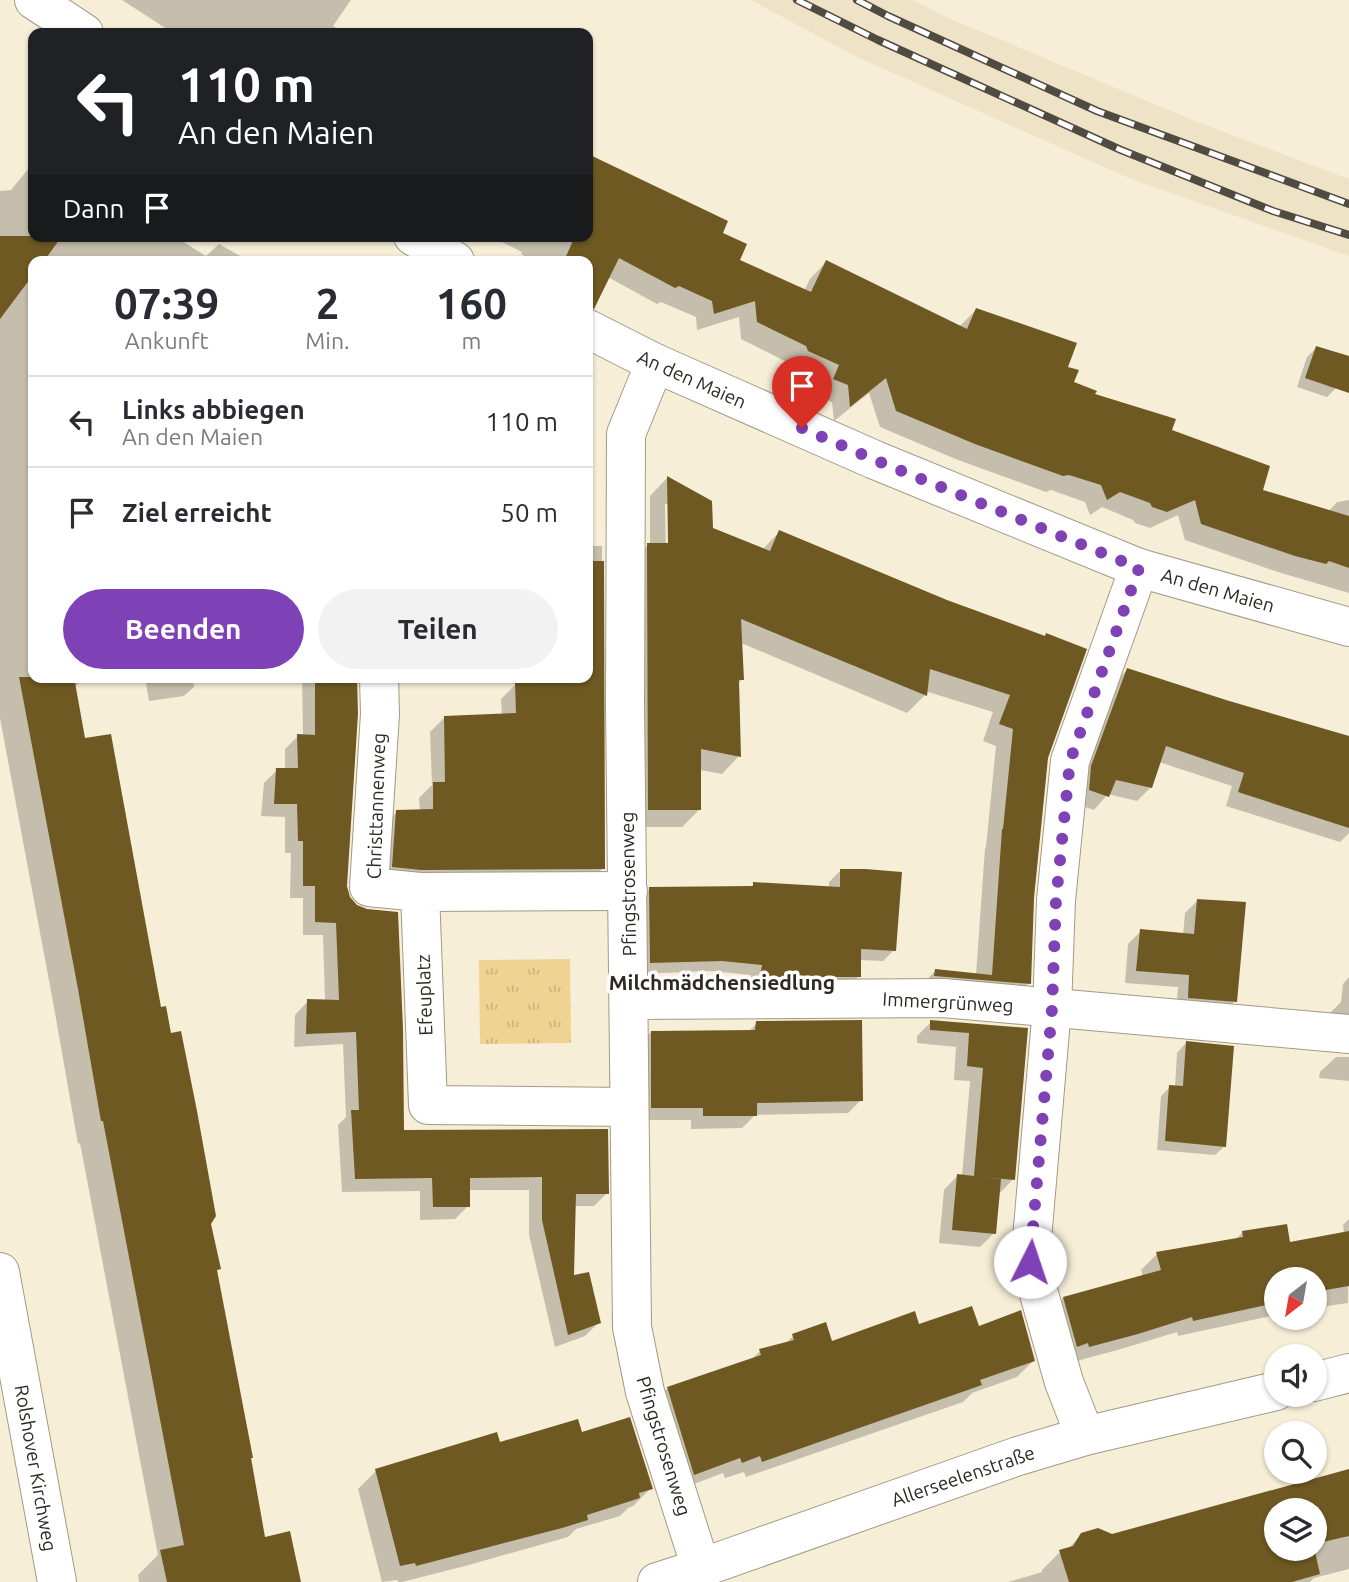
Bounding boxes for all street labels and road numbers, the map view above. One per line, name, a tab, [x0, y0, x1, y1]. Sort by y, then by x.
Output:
street label: An den Maien	[634, 345, 750, 413]
street label: An den Maien	[1159, 563, 1277, 617]
street label: Christtannenweg	[362, 732, 390, 880]
street label: Pfingstrosenweg	[616, 811, 640, 957]
street label: Efeuplatz	[412, 954, 436, 1036]
street label: Immergrünweg	[882, 988, 1014, 1016]
street label: Pfingstrosenweg	[632, 1374, 696, 1518]
street label: Rolshover Kirchweg	[11, 1383, 61, 1553]
street label: Allerseelenstraße	[888, 1441, 1038, 1511]

